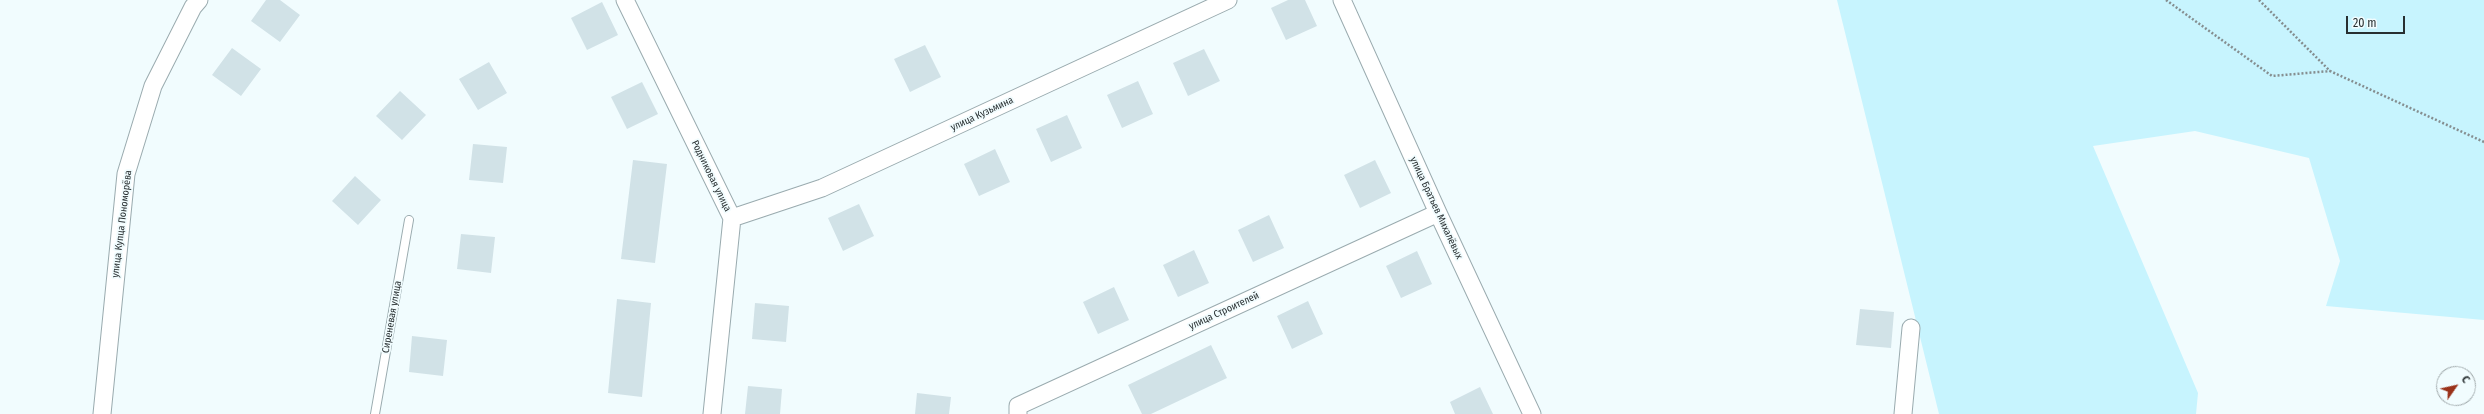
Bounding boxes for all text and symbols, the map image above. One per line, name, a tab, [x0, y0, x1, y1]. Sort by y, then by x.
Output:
scale bar	[2348, 8, 2407, 34]
text: 20 m	[2353, 16, 2377, 30]
street label: улица Кузьмина	[949, 94, 1015, 134]
street label: Родниковая улица	[689, 138, 733, 214]
street label: улица Братьев Михалёвых	[1407, 155, 1465, 261]
street label: улица Купца Пономорёва	[109, 170, 135, 278]
street label: Сиреневая улица	[380, 280, 404, 354]
street label: улица Строителей	[1187, 289, 1261, 333]
north arrow	[2436, 366, 2476, 406]
text: С	[2459, 374, 2473, 386]

